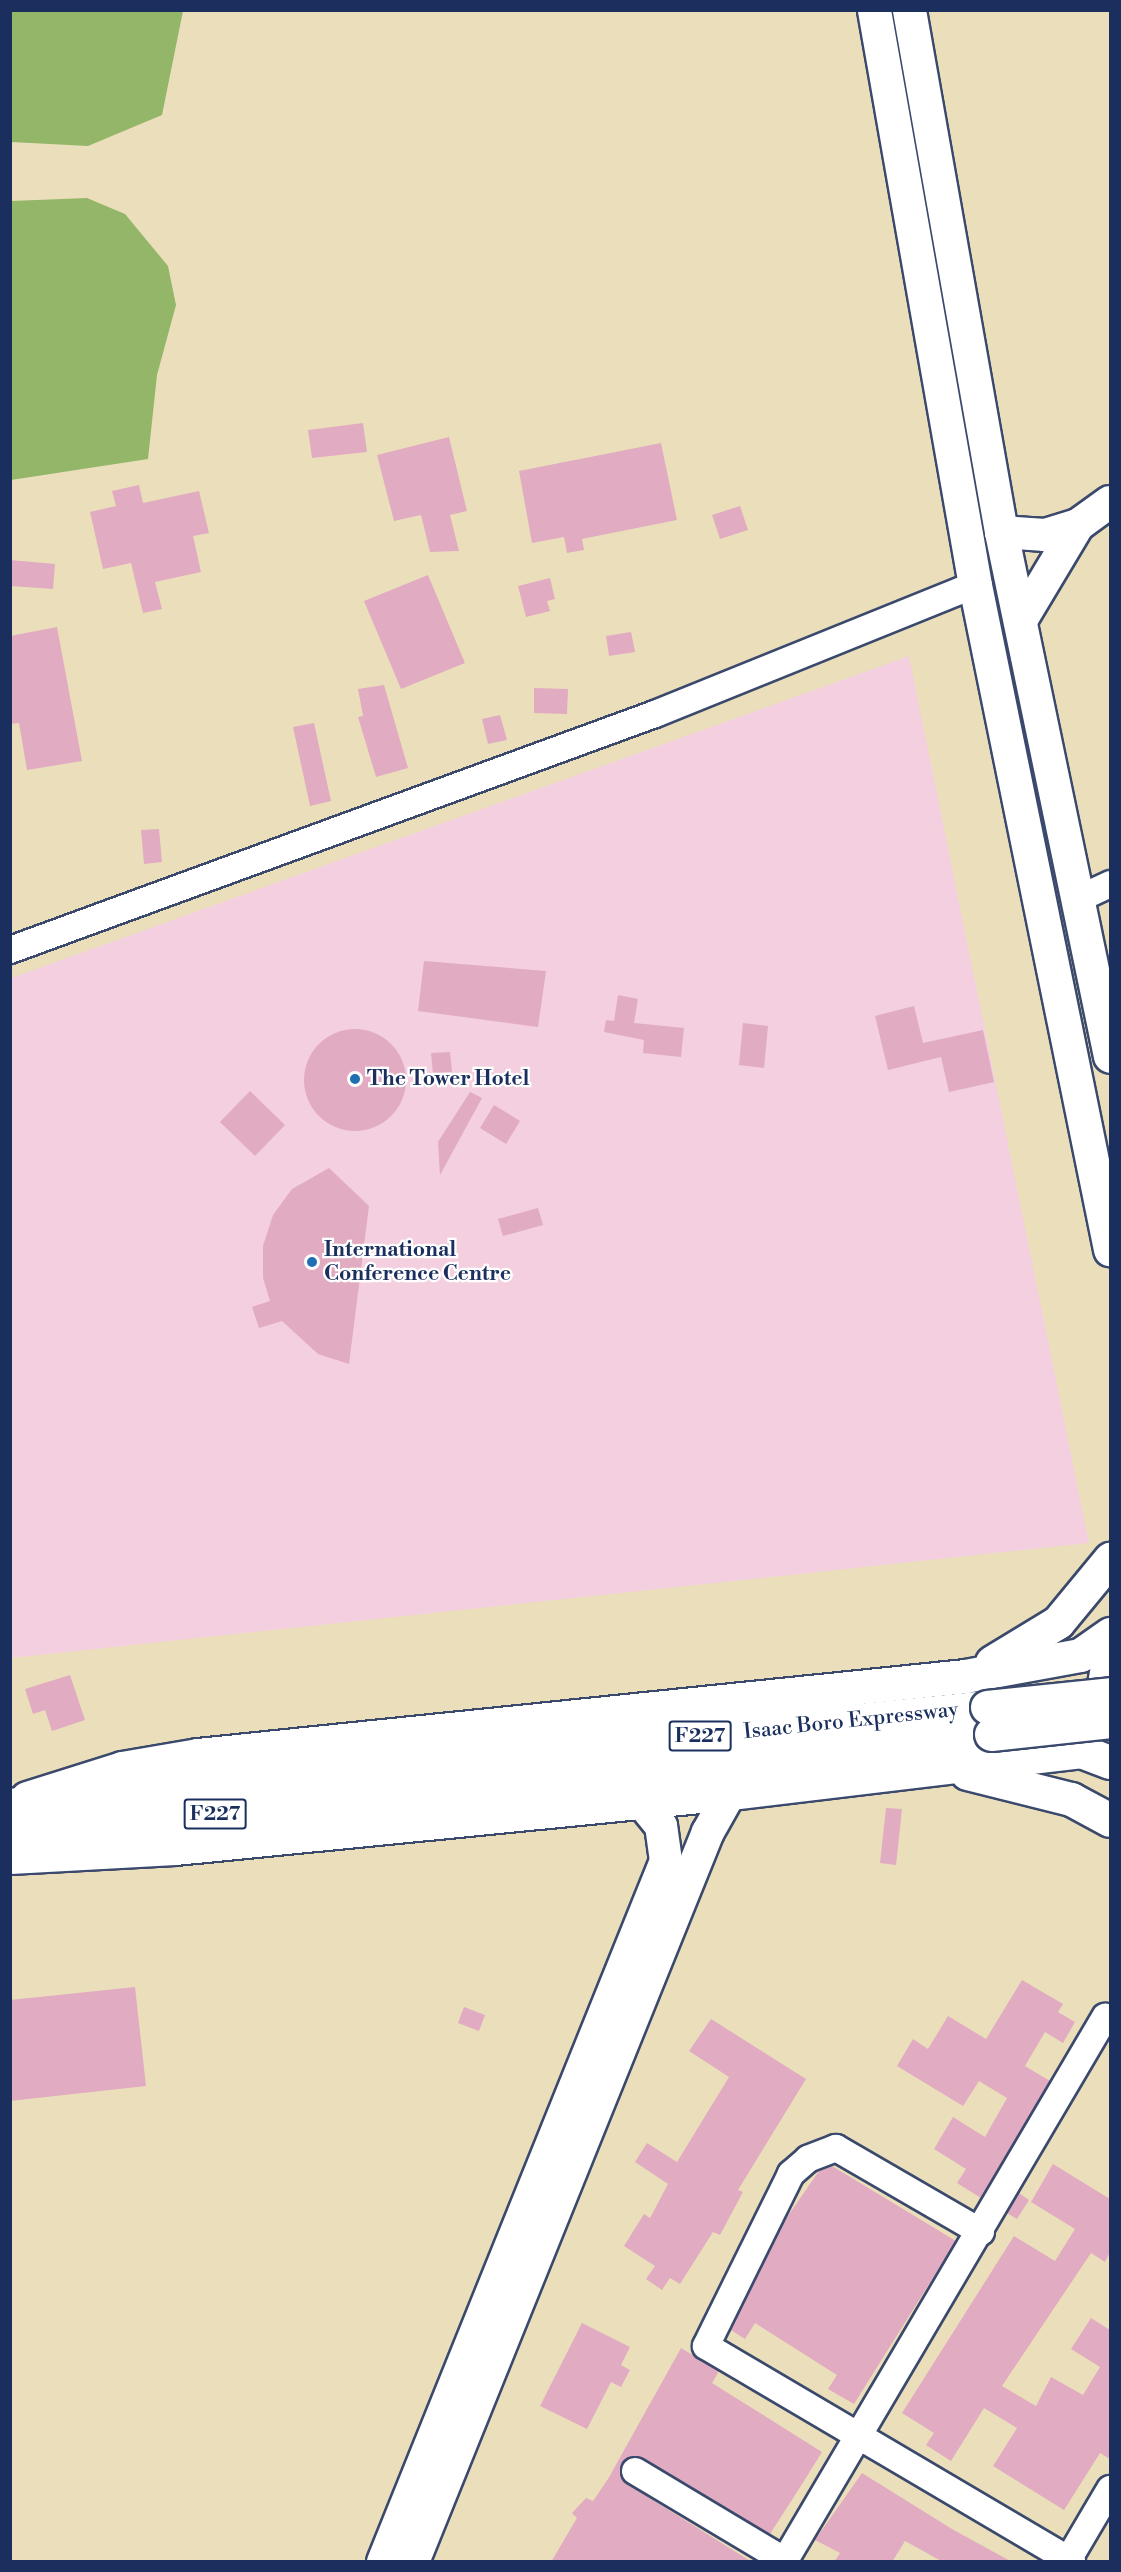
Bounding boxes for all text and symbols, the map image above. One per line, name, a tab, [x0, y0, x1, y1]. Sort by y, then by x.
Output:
place label: The Tower Hotel	[367, 1066, 529, 1092]
marker: The Tower Hotel	[348, 1072, 362, 1086]
place label: International Conference Centre	[324, 1237, 511, 1287]
marker: International Conference Centre	[305, 1255, 319, 1269]
street label: Isaac Boro Expressway	[742, 1697, 960, 1745]
road number: F227	[668, 1719, 732, 1753]
road number: F227	[184, 1797, 246, 1831]

